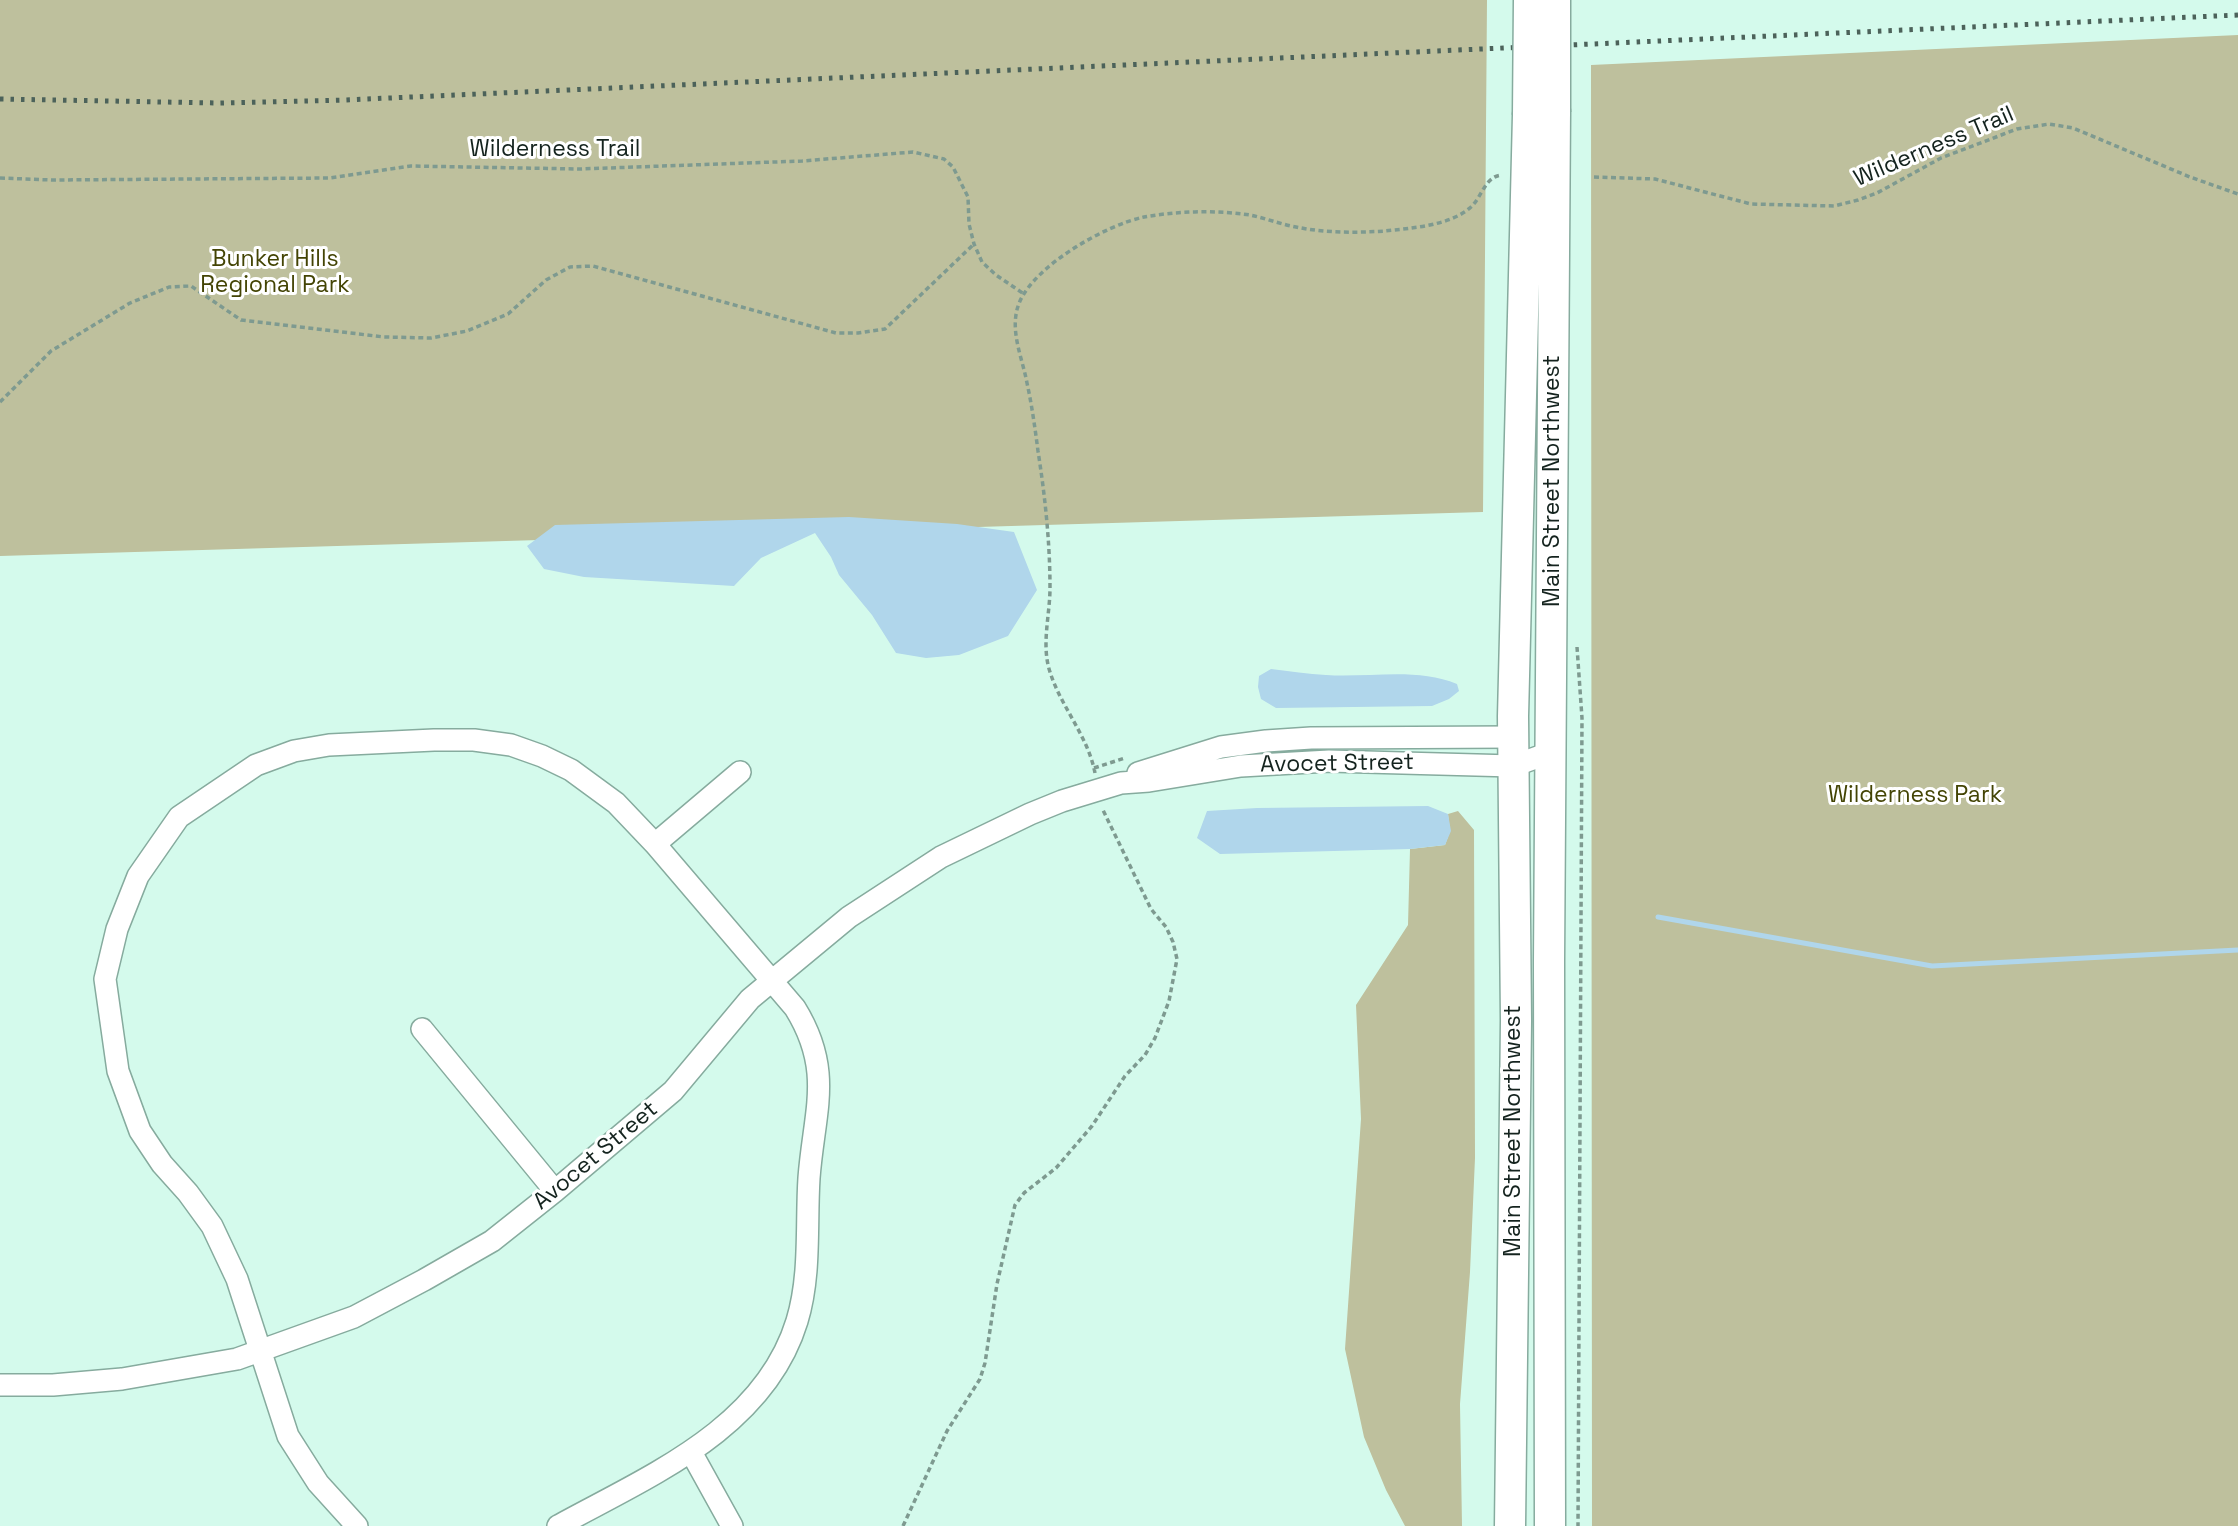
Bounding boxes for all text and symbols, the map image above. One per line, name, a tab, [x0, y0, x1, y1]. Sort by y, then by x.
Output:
street label: Wilderness Trail	[1850, 101, 2018, 193]
street label: Wilderness Trail	[470, 136, 640, 164]
park label: Bunker Hills Regional Park	[200, 246, 350, 300]
street label: Main Street Northwest	[1539, 355, 1567, 607]
street label: Avocet Street	[1260, 749, 1414, 779]
park label: Wilderness Park	[1828, 782, 2002, 810]
street label: Main Street Northwest	[1500, 1005, 1528, 1257]
street label: Avocet Street	[528, 1096, 664, 1216]

